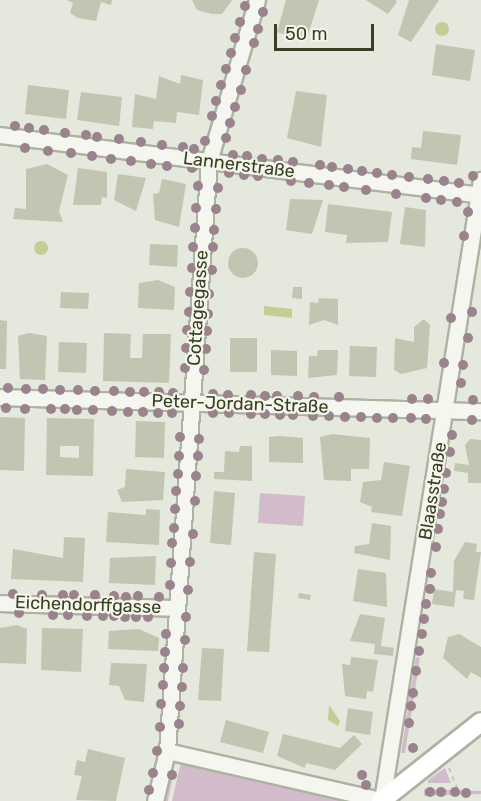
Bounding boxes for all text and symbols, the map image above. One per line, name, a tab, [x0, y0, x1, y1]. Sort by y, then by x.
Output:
scale bar	[277, 12, 378, 50]
text: 50 m	[285, 23, 328, 45]
street label: Lannerstraße	[182, 147, 296, 183]
street label: Cottagegasse	[183, 249, 213, 367]
street label: Peter-Jordan-Straße	[151, 390, 329, 418]
street label: Blaasstraße	[415, 440, 451, 542]
street label: Eichendorffgasse	[14, 592, 162, 618]

